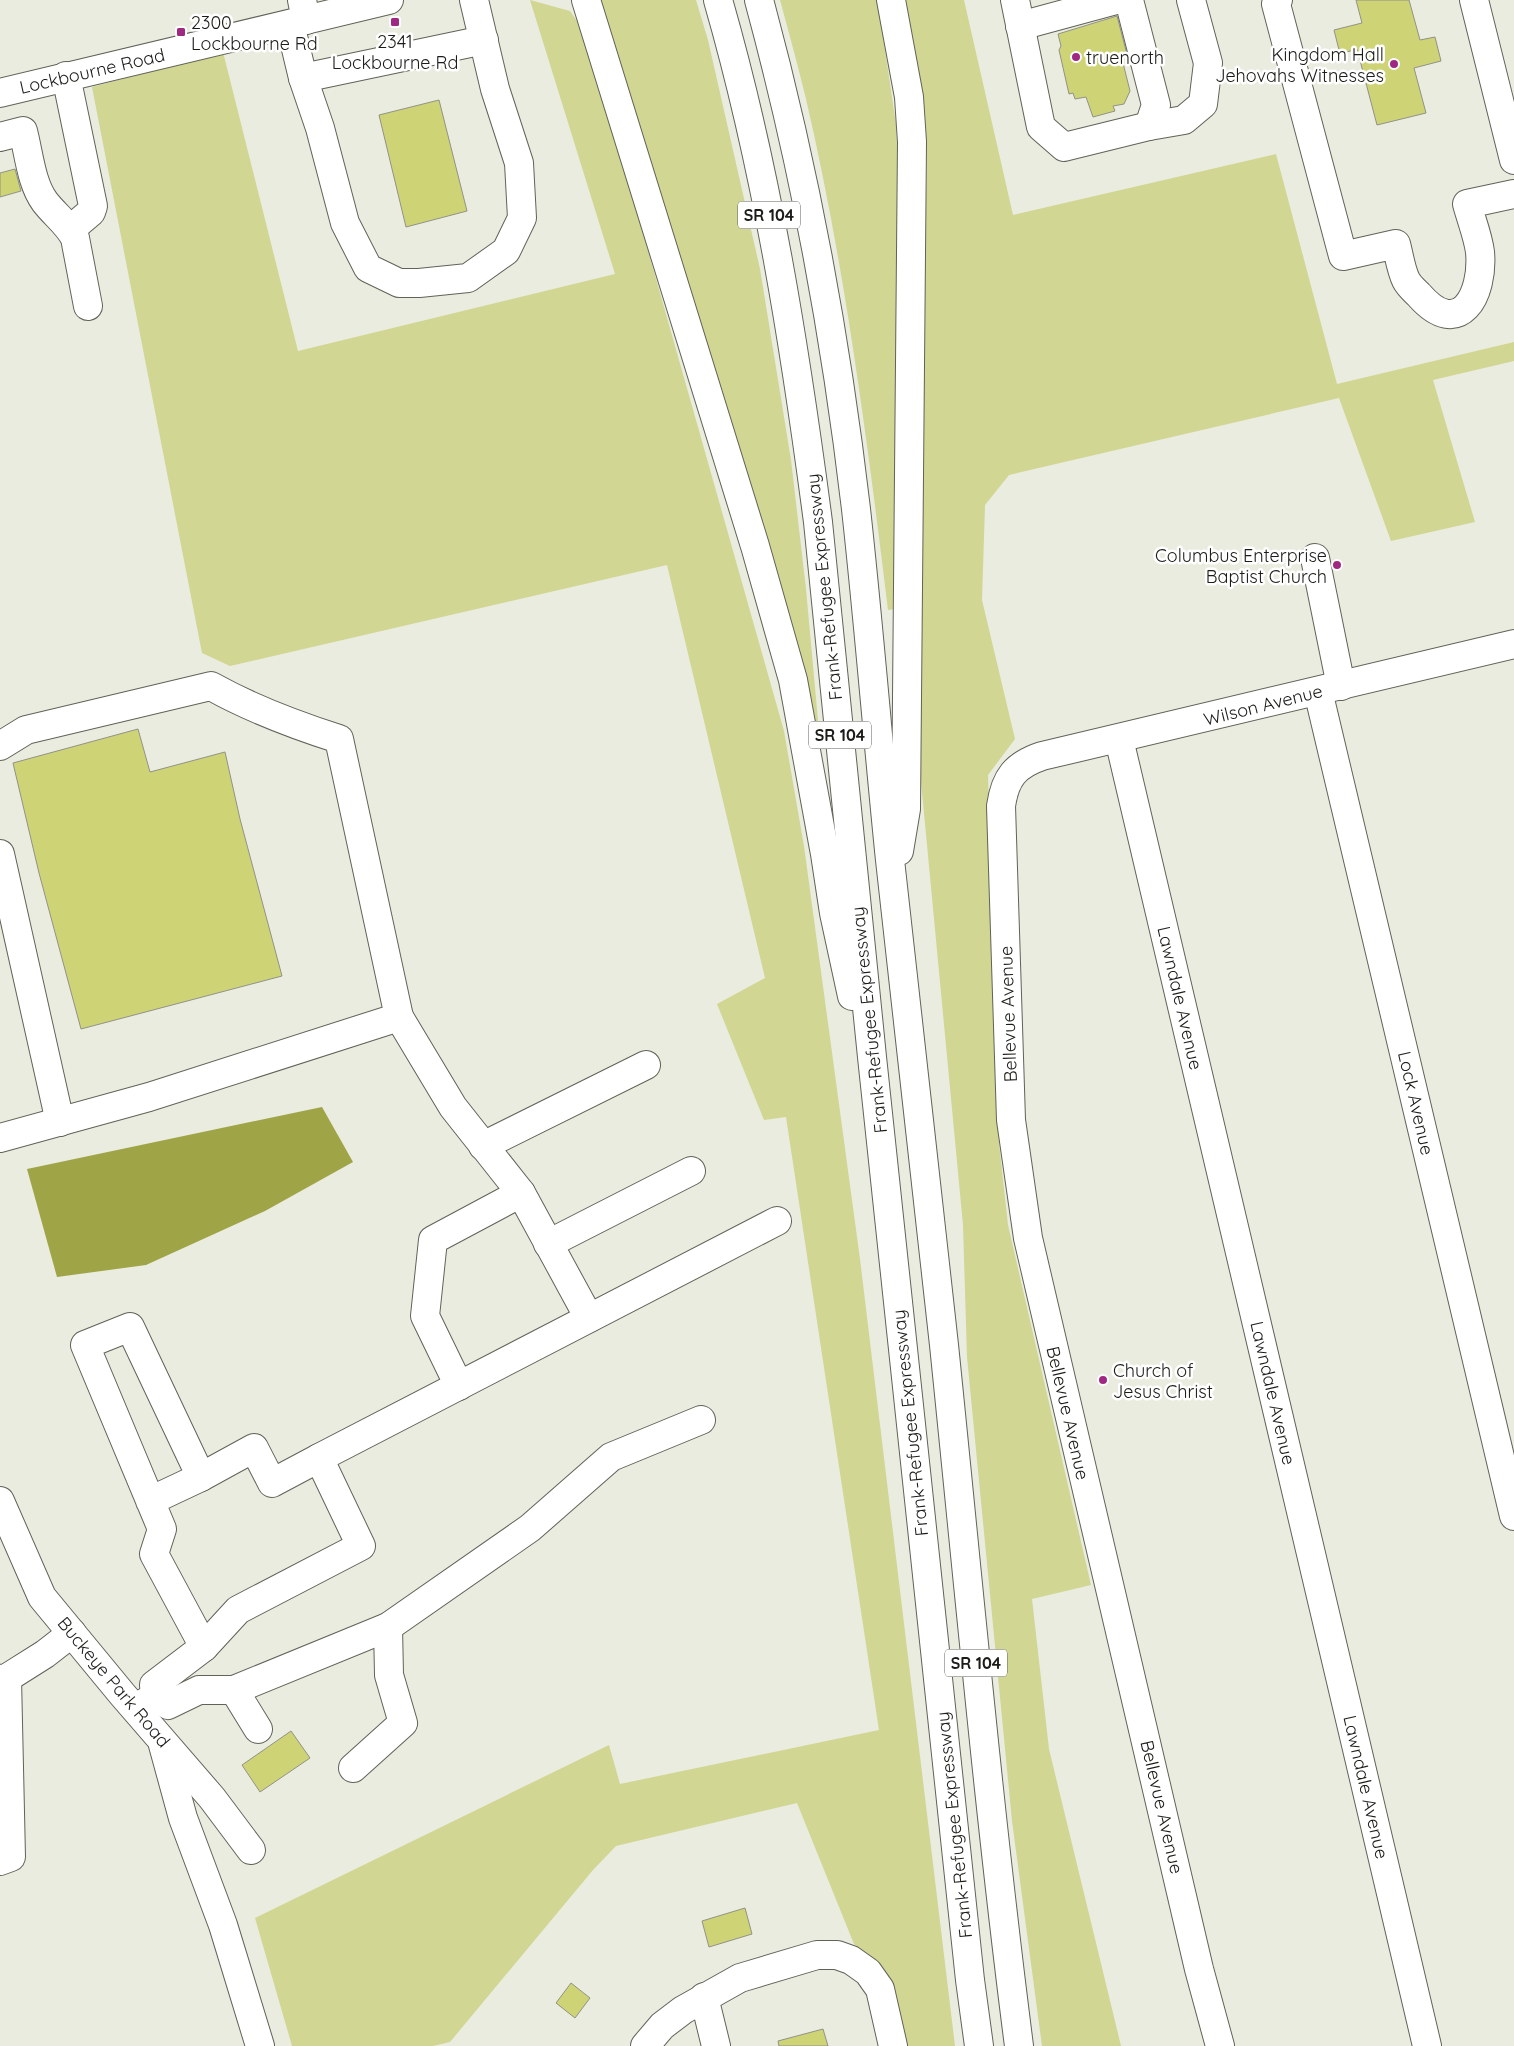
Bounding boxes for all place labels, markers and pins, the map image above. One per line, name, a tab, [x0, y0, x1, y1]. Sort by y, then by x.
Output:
place label: 2300 Lockbourne Rd	[191, 11, 318, 55]
marker: 2341 Lockbourne Rd	[389, 16, 401, 28]
marker: 2300 Lockbourne Rd	[175, 26, 187, 38]
place label: 2341 Lockbourne Rd	[332, 30, 458, 74]
place label: Kingdom Hall Jehovahs Witnesses	[1215, 43, 1384, 87]
place label: truenorth	[1086, 46, 1164, 69]
marker: truenorth	[1070, 51, 1082, 63]
marker: Kingdom Hall Jehovahs Witnesses	[1388, 58, 1400, 70]
place label: Columbus Enterprise Baptist Church	[1155, 544, 1327, 588]
marker: Columbus Enterprise Baptist Church	[1331, 559, 1343, 571]
place label: Church of Jesus Christ	[1113, 1359, 1213, 1403]
marker: Church of Jesus Christ	[1097, 1374, 1109, 1386]

